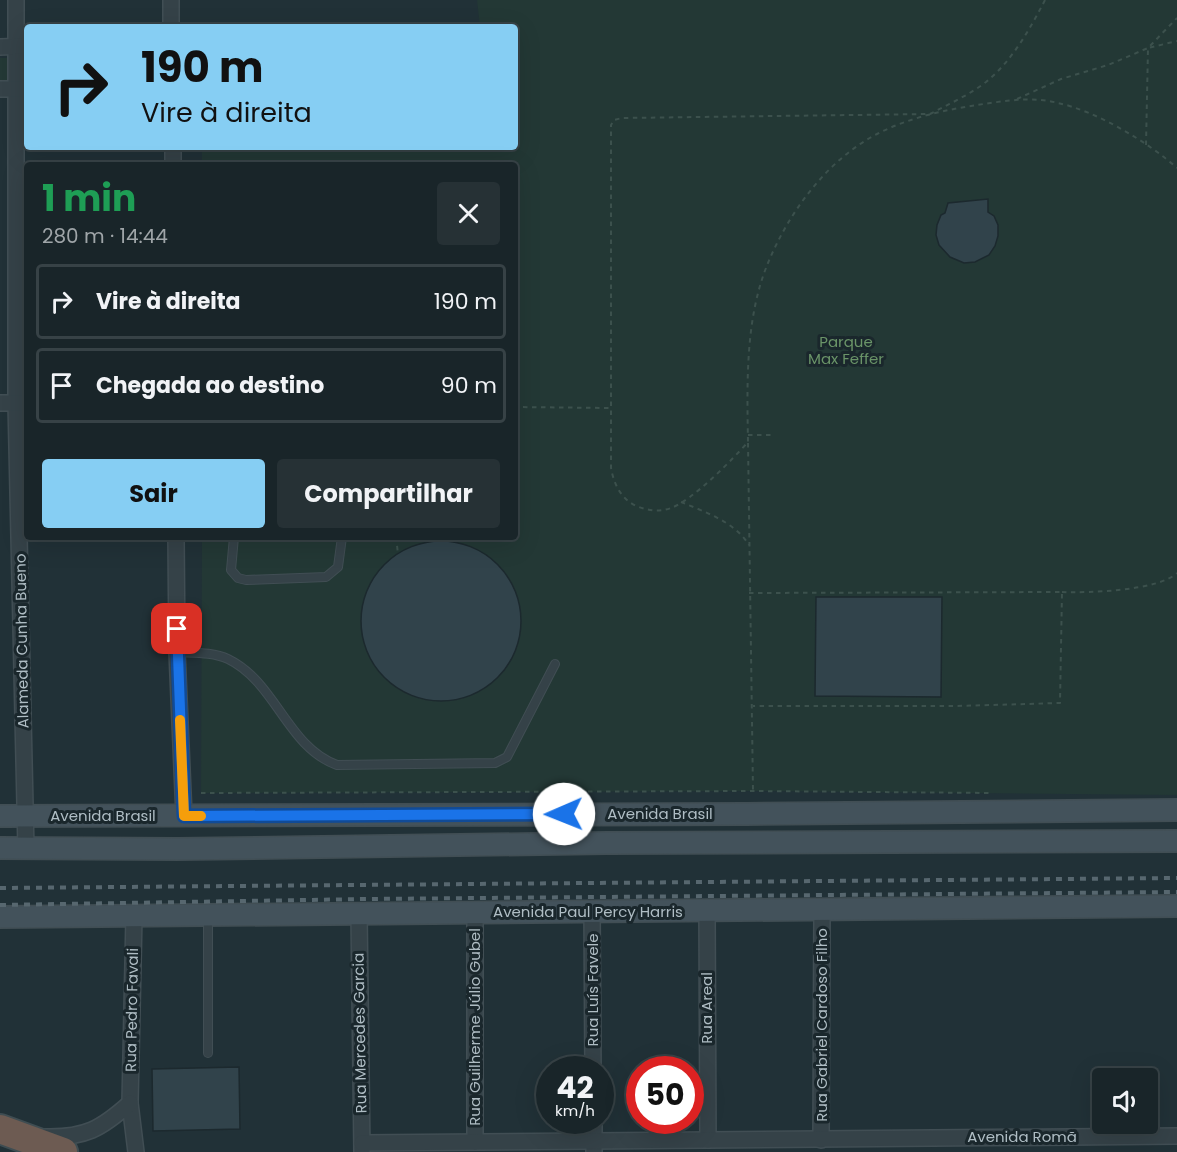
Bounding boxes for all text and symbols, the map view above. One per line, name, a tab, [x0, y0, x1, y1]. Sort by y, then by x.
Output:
text: 190 m	[141, 38, 263, 97]
icon: right	[42, 48, 120, 126]
text: Vire à direita	[141, 94, 312, 131]
text: 1 min	[42, 173, 136, 224]
button: close	[437, 182, 500, 245]
text: 280 m · 14:44	[42, 222, 168, 250]
icon: right	[45, 285, 78, 318]
text: Vire à direita	[96, 286, 241, 317]
text: 190 m	[434, 286, 497, 317]
park label: Parque Max Feffer	[808, 331, 884, 369]
icon: arrive	[45, 369, 78, 402]
text: Chegada ao destino	[96, 370, 324, 401]
text: 90 m	[441, 370, 497, 401]
button: Sair	[42, 459, 265, 528]
button: Compartilhar	[277, 459, 500, 528]
street label: Alameda Cunha Bueno	[9, 553, 34, 729]
pin	[151, 603, 202, 654]
icon: arrive	[160, 612, 193, 645]
position arrow	[532, 782, 596, 846]
street label: Avenida Brasil	[607, 803, 713, 824]
street label: Avenida Brasil	[50, 805, 156, 826]
street label: Avenida Paul Percy Harris	[493, 901, 683, 922]
street label: Rua Guilherme Júlio Gubel	[464, 928, 485, 1126]
street label: Rua Gabriel Cardoso Filho	[811, 928, 832, 1122]
street label: Rua Luís Favele	[582, 934, 603, 1046]
street label: Rua Pedro Favali	[120, 948, 143, 1072]
street label: Rua Mercedes Garcia	[348, 952, 371, 1114]
street label: Rua Areal	[696, 972, 717, 1044]
speed limit sign: 50	[626, 1056, 704, 1134]
text: 42	[556, 1066, 594, 1109]
map controls	[1092, 1068, 1158, 1134]
button: sound	[1092, 1068, 1158, 1134]
text: km/h	[555, 1100, 595, 1121]
street label: Avenida Romã	[967, 1126, 1077, 1147]

